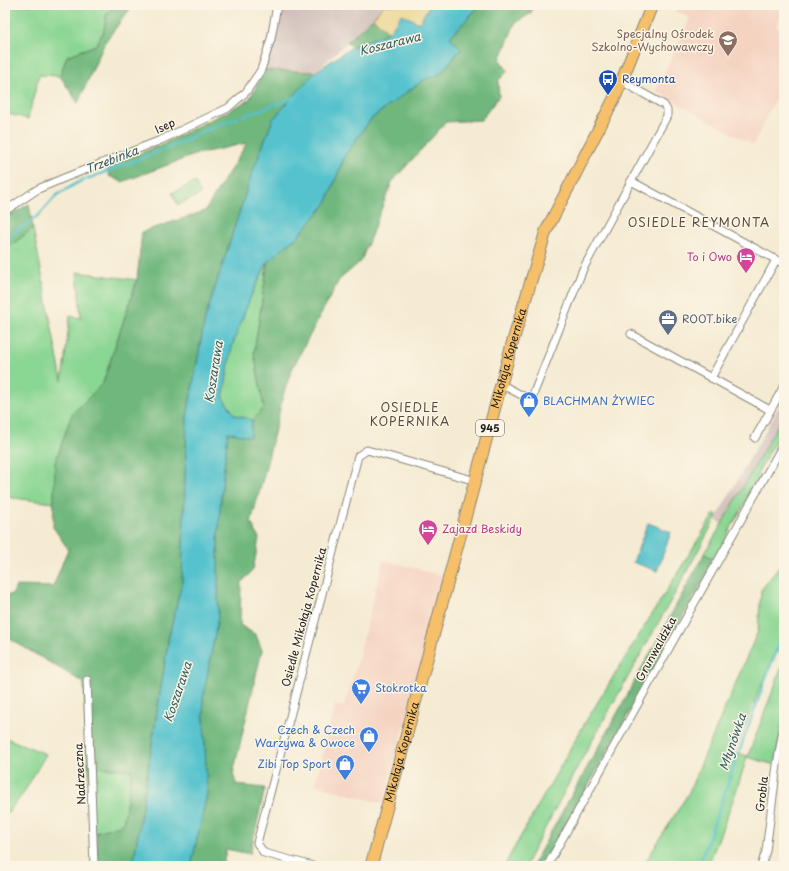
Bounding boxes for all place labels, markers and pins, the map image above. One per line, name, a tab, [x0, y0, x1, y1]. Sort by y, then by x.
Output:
place label: Specjalny Ośrodek Szkolno-Wychowawczy	[591, 25, 714, 55]
school or university icon: Specjalny Ośrodek Szkolno-Wychowawczy	[717, 29, 739, 57]
bus stop icon: Reymonta	[597, 68, 619, 96]
place label: Reymonta	[622, 70, 676, 87]
hotel icon: To i Owo	[735, 246, 757, 274]
place label: To i Owo	[687, 248, 732, 265]
office icon: ROOT.bike	[657, 308, 679, 336]
place label: ROOT.bike	[682, 310, 738, 327]
shop icon: BLACHMAN ŻYWIEC	[518, 390, 540, 418]
place label: BLACHMAN ŻYWIEC	[543, 392, 655, 409]
hotel icon: Zajazd Beskidy	[417, 518, 439, 546]
place label: Zajazd Beskidy	[442, 520, 522, 537]
supermarket icon: Stokrotka	[350, 677, 372, 705]
place label: Stokrotka	[375, 679, 427, 696]
place label: Czech & Czech Warzywa & Owoce	[255, 721, 355, 751]
shop icon: Czech & Czech Warzywa & Owoce	[358, 725, 380, 753]
shop icon: Zibi Top Sport	[334, 753, 356, 781]
place label: Zibi Top Sport	[257, 755, 332, 772]

